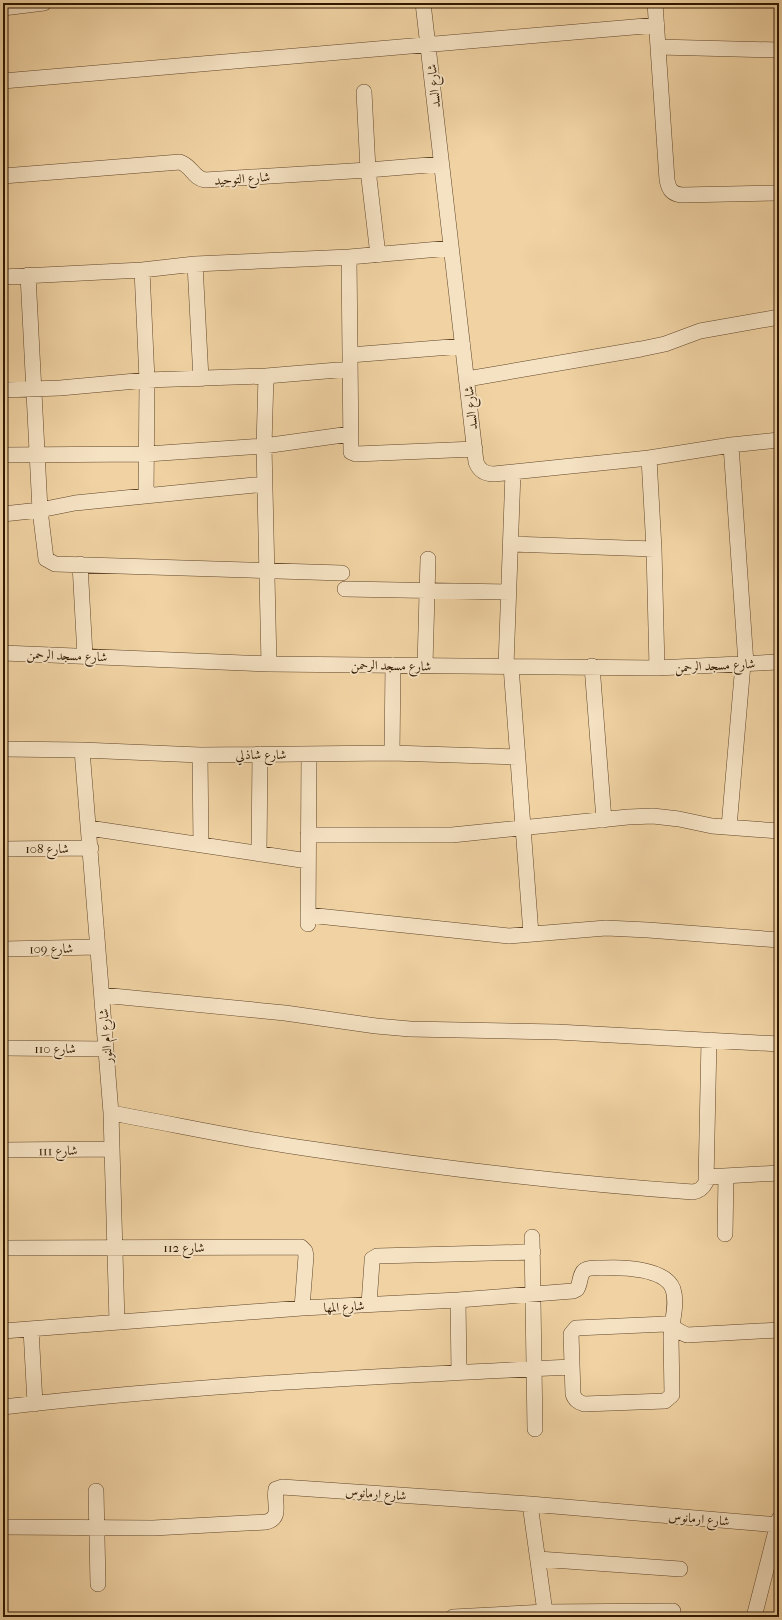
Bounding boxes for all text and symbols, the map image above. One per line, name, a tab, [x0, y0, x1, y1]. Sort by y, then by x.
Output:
street label: شارع السد	[424, 63, 447, 109]
street label: شارع التوحيد	[214, 169, 271, 192]
street label: شارع السد	[461, 385, 484, 431]
street label: شارع مسجد الرحمن	[26, 647, 108, 668]
street label: شارع مسجد الرحمن	[674, 656, 756, 679]
street label: شارع مسجد الرحمن	[351, 657, 431, 678]
street label: شارع شاذلي	[236, 747, 286, 766]
street label: شارع 108	[25, 841, 69, 860]
street label: شارع 109	[29, 941, 73, 960]
street label: شارع ام النور	[96, 1008, 120, 1066]
street label: شارع 110	[34, 1041, 76, 1060]
street label: شارع 111	[38, 1143, 78, 1162]
street label: شارع 112	[163, 1240, 205, 1259]
street label: شارع المها	[323, 1298, 365, 1319]
street label: شارع ارمانوس	[345, 1484, 407, 1507]
street label: شارع ارمانوس	[667, 1508, 730, 1533]

